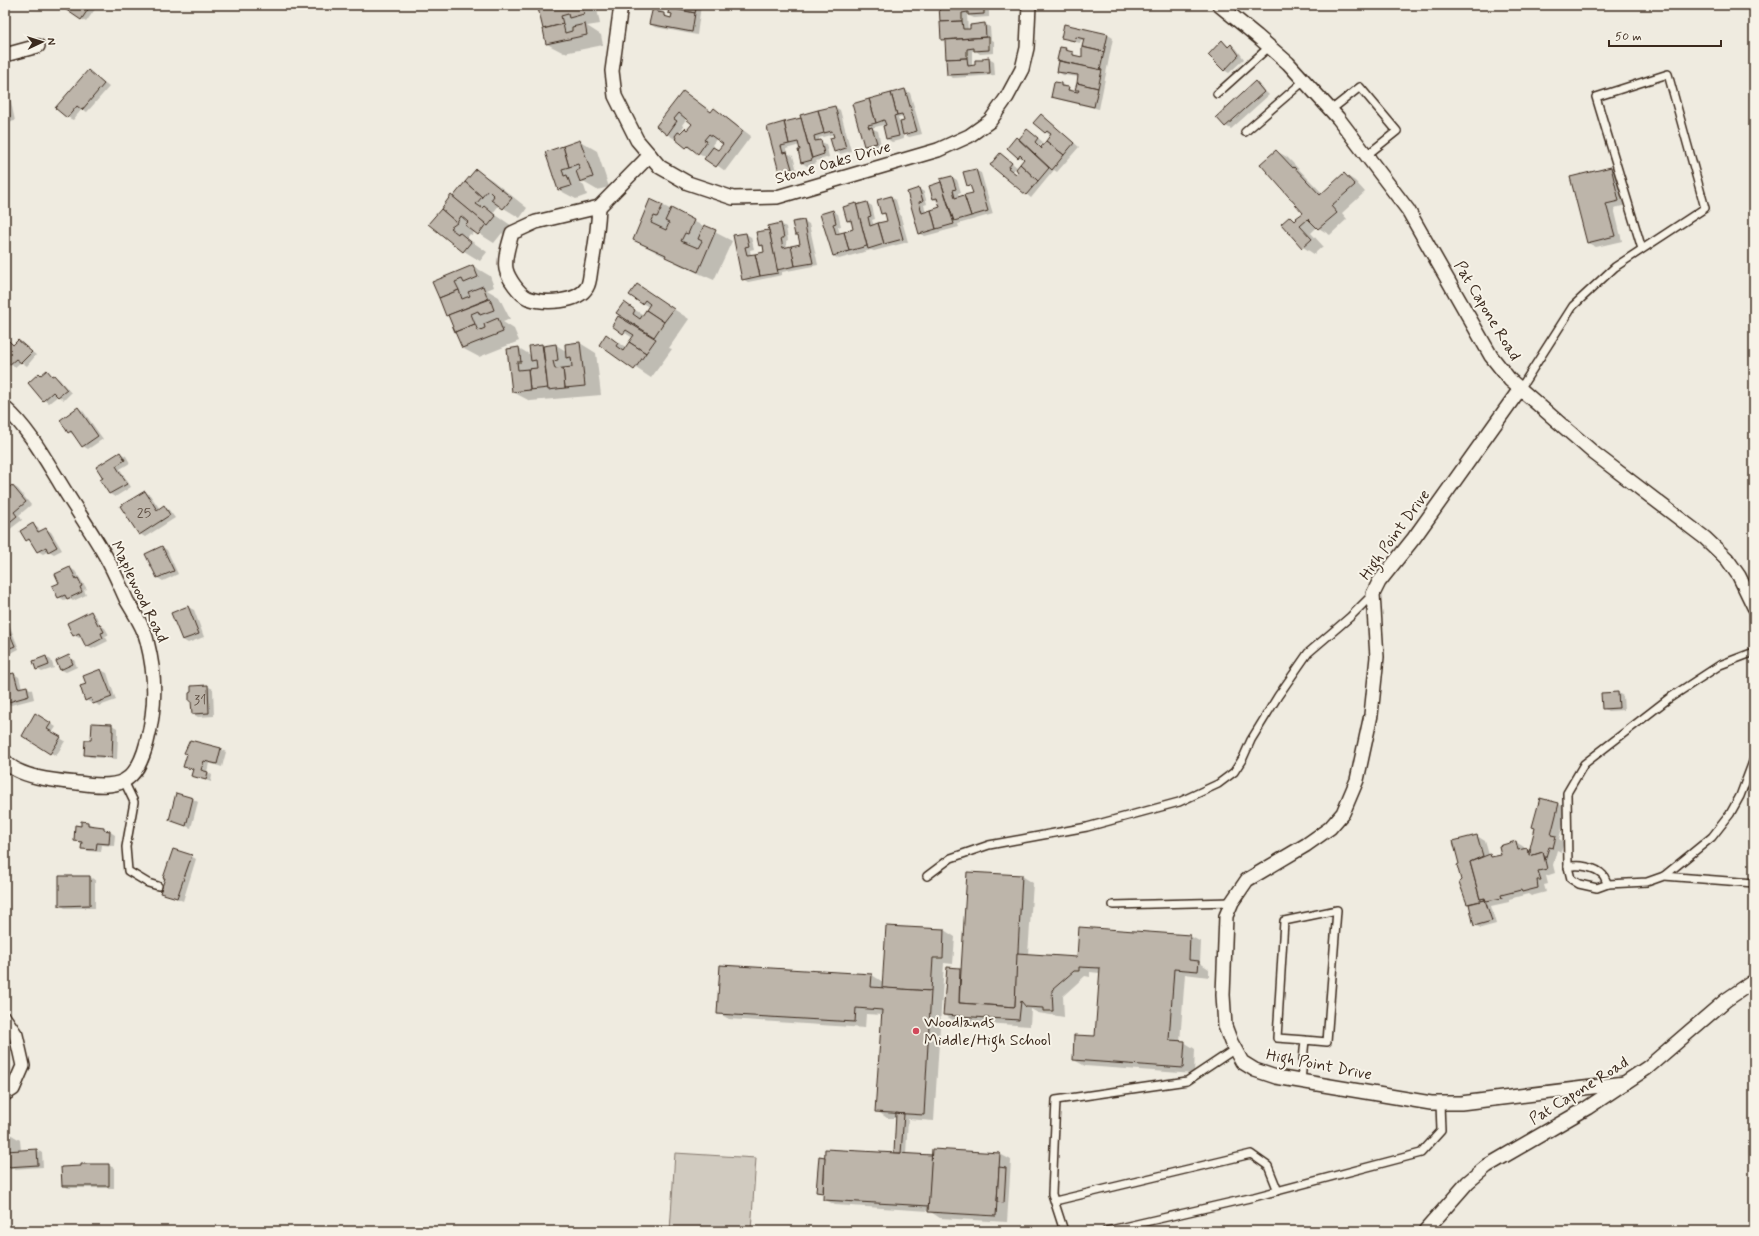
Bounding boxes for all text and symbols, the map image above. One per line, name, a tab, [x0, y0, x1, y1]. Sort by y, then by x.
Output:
north arrow	[22, 22, 62, 62]
scale bar	[1609, 22, 1721, 48]
text: 50 m	[1615, 29, 1642, 45]
text: N	[44, 37, 58, 46]
street label: Stone Oaks Drive	[773, 136, 893, 190]
street label: Pat Capone Road	[1449, 257, 1525, 365]
street label: High Point Drive	[1355, 485, 1436, 585]
house number: 25	[137, 504, 151, 522]
street label: Maplewood Road	[105, 538, 173, 646]
house number: 31	[194, 691, 206, 709]
place label: Woodlands Middle/High School	[924, 1012, 1051, 1052]
marker: Woodlands Middle/High School	[911, 1026, 921, 1036]
street label: High Point Drive	[1264, 1044, 1374, 1087]
street label: Pat Capone Road	[1525, 1052, 1633, 1130]

